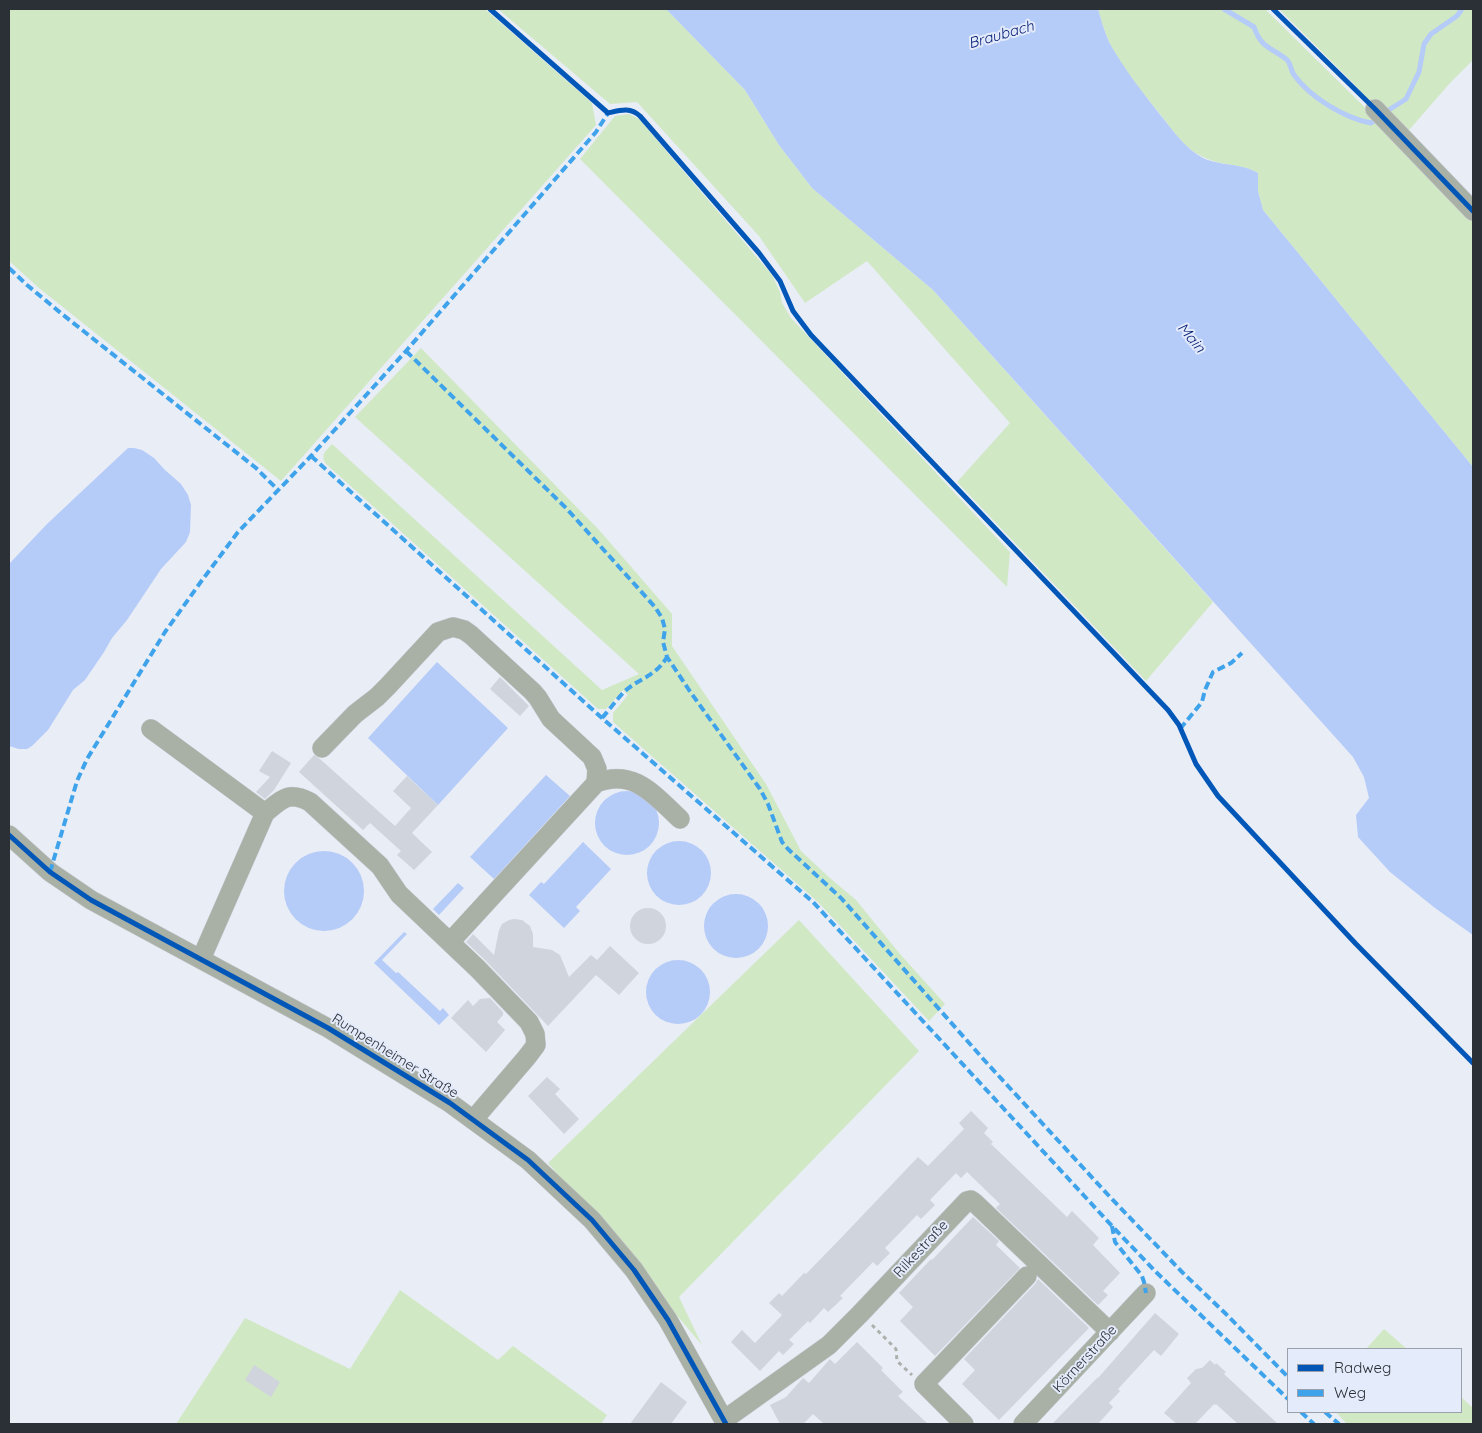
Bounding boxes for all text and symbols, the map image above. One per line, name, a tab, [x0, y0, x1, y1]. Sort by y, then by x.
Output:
water label: Braubach	[966, 17, 1036, 53]
water label: Main	[1173, 319, 1209, 357]
street label: Rumpenheimer Straße	[329, 1010, 461, 1102]
street label: Rilkestraße	[890, 1217, 952, 1281]
street label: Körnerstraße	[1049, 1322, 1121, 1396]
legend	[1287, 1348, 1462, 1413]
text: Radweg	[1334, 1358, 1391, 1377]
text: Weg	[1334, 1383, 1366, 1402]

